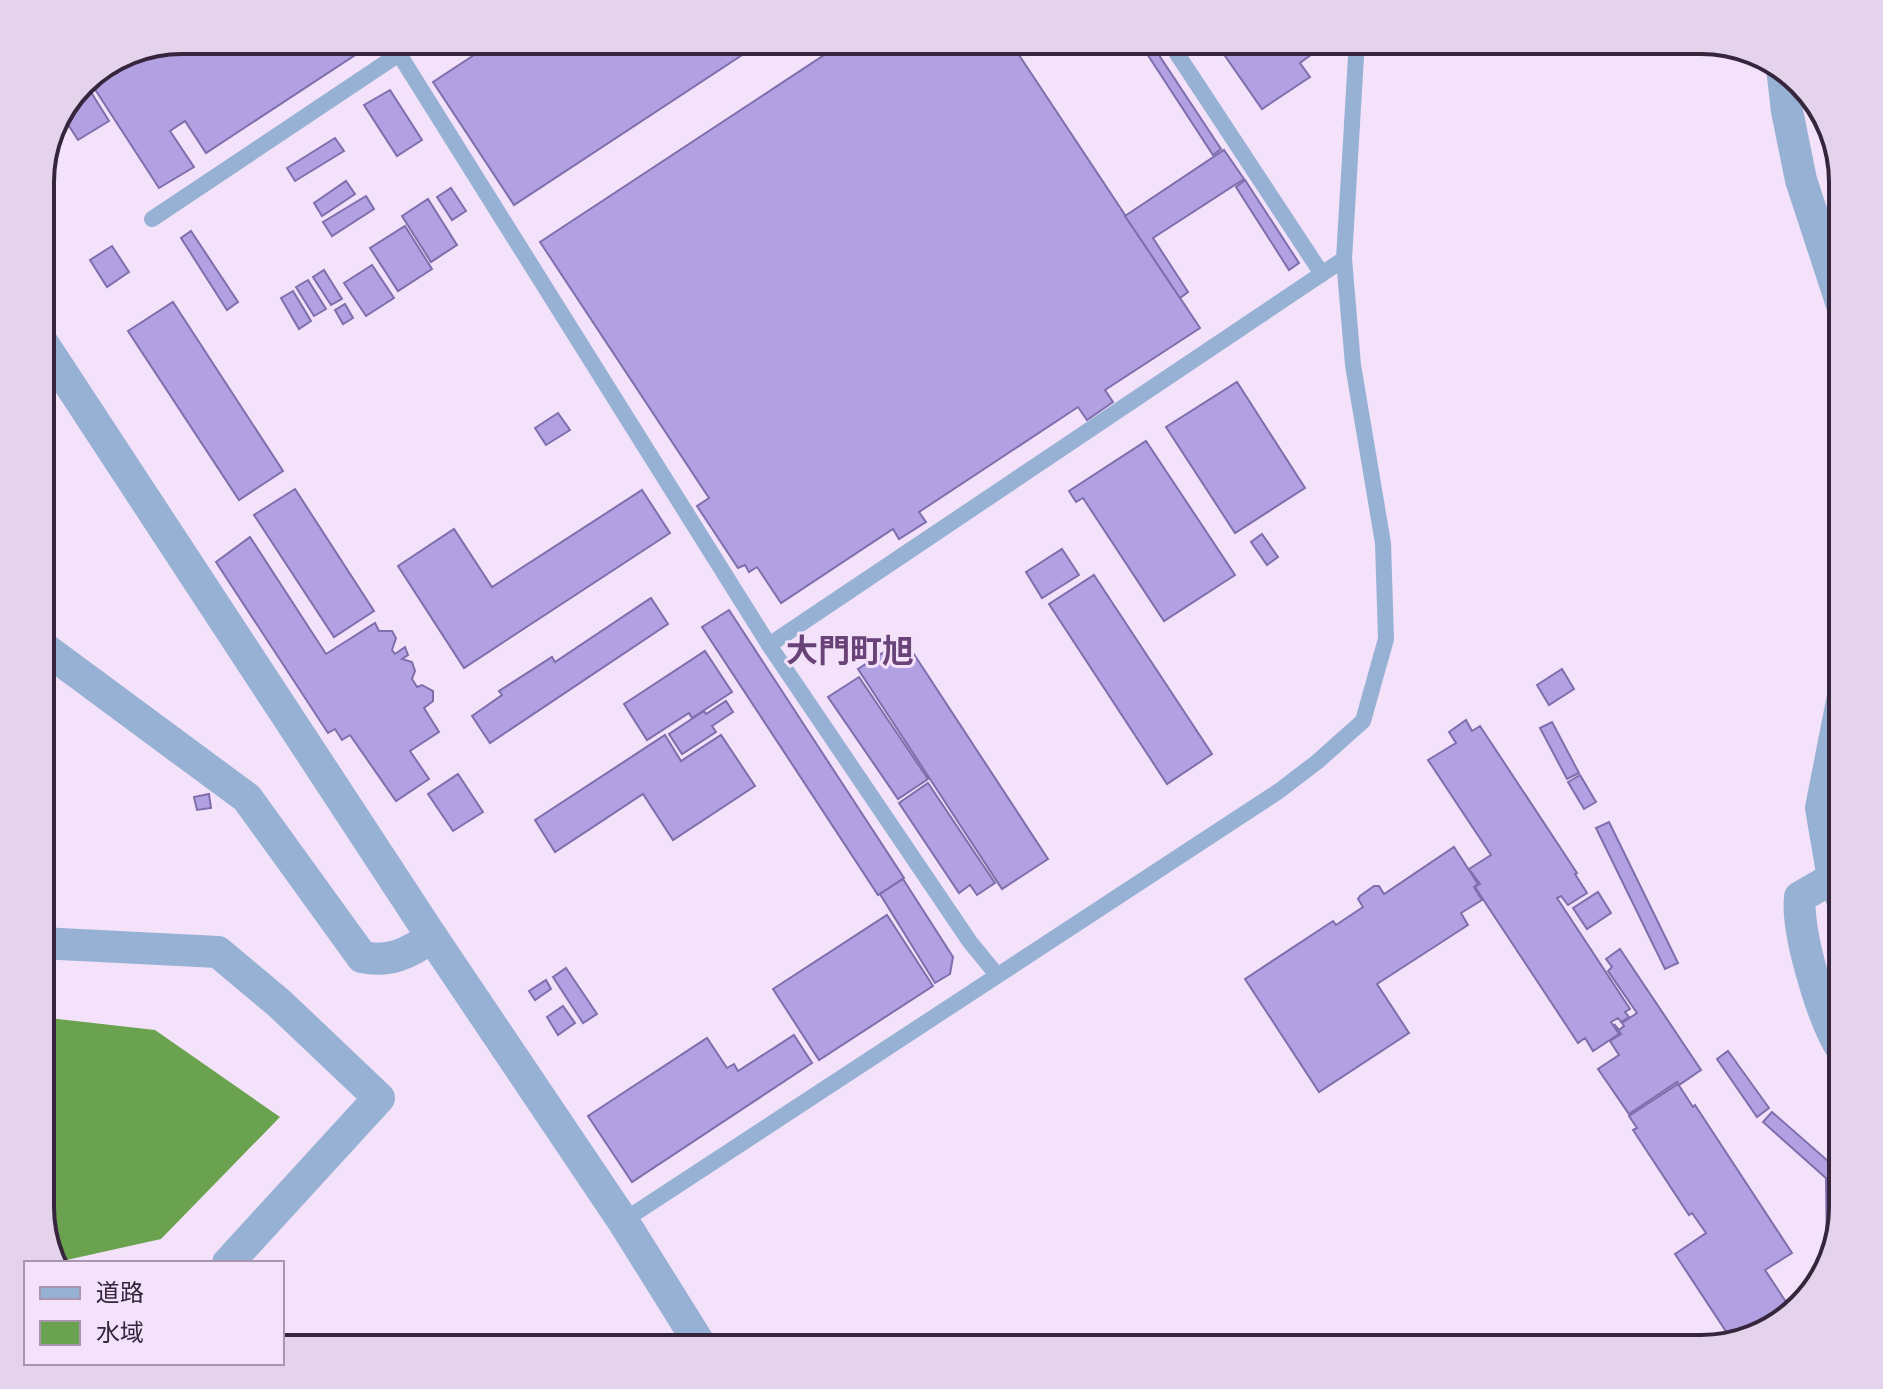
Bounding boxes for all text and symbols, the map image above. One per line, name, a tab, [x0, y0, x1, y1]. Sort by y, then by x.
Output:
district label: 大門町旭	[786, 630, 914, 668]
legend	[24, 1261, 284, 1365]
text: 道路	[96, 1277, 144, 1306]
text: 水域	[96, 1317, 144, 1346]

